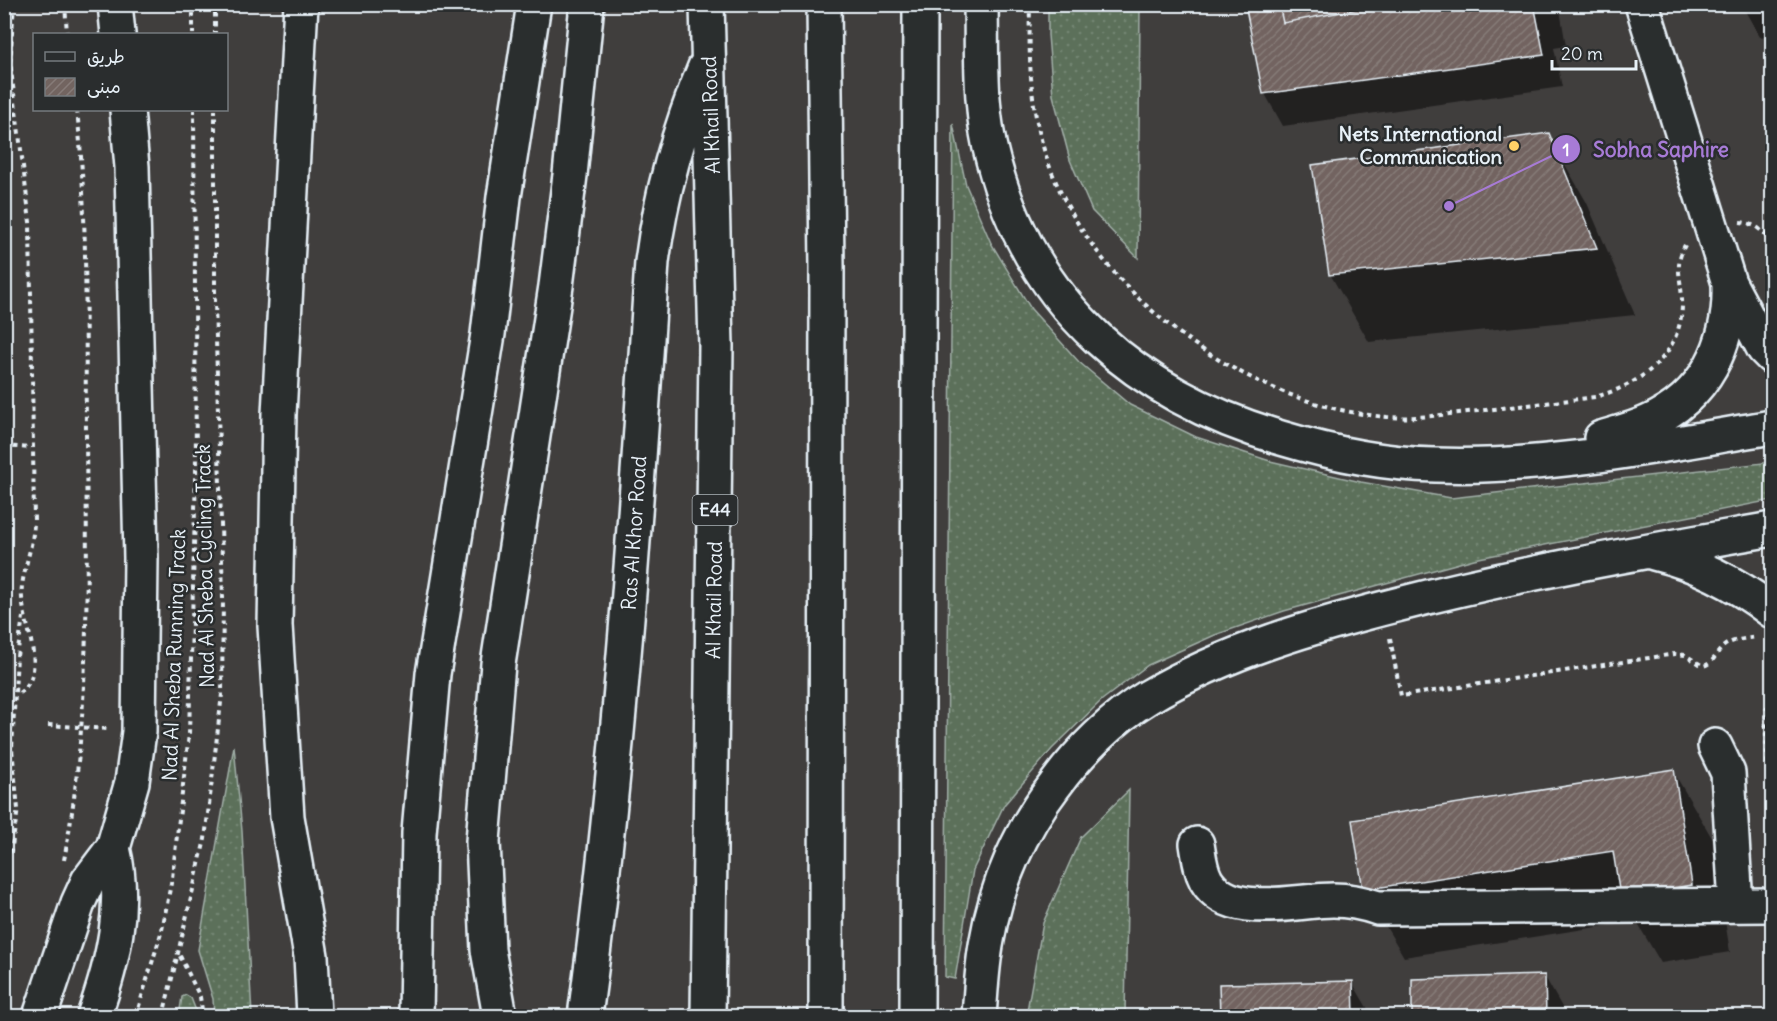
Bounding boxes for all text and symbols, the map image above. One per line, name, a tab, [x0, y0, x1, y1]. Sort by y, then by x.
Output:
legend	[33, 33, 228, 111]
scale bar	[1552, 33, 1636, 71]
text: 20 m	[1561, 42, 1603, 65]
text: طريق	[87, 45, 125, 68]
street label: Al Khail Road	[696, 55, 725, 174]
text: مبنى	[87, 75, 121, 98]
place label: Nets International Communication	[1339, 121, 1502, 169]
callout: Sobha Saphire	[1551, 130, 1741, 169]
text: Sobha Saphire	[1593, 136, 1729, 163]
text: 1	[1562, 138, 1570, 161]
marker: Nets International Communication	[1507, 139, 1521, 153]
street label: Nad Al Sheba Cycling Track	[190, 444, 219, 688]
street label: Ras Al Khor Road	[616, 455, 651, 611]
road number: E44	[692, 495, 738, 525]
street label: Nad Al Sheba Running Track	[157, 528, 190, 782]
street label: Al Khail Road	[700, 541, 727, 659]

